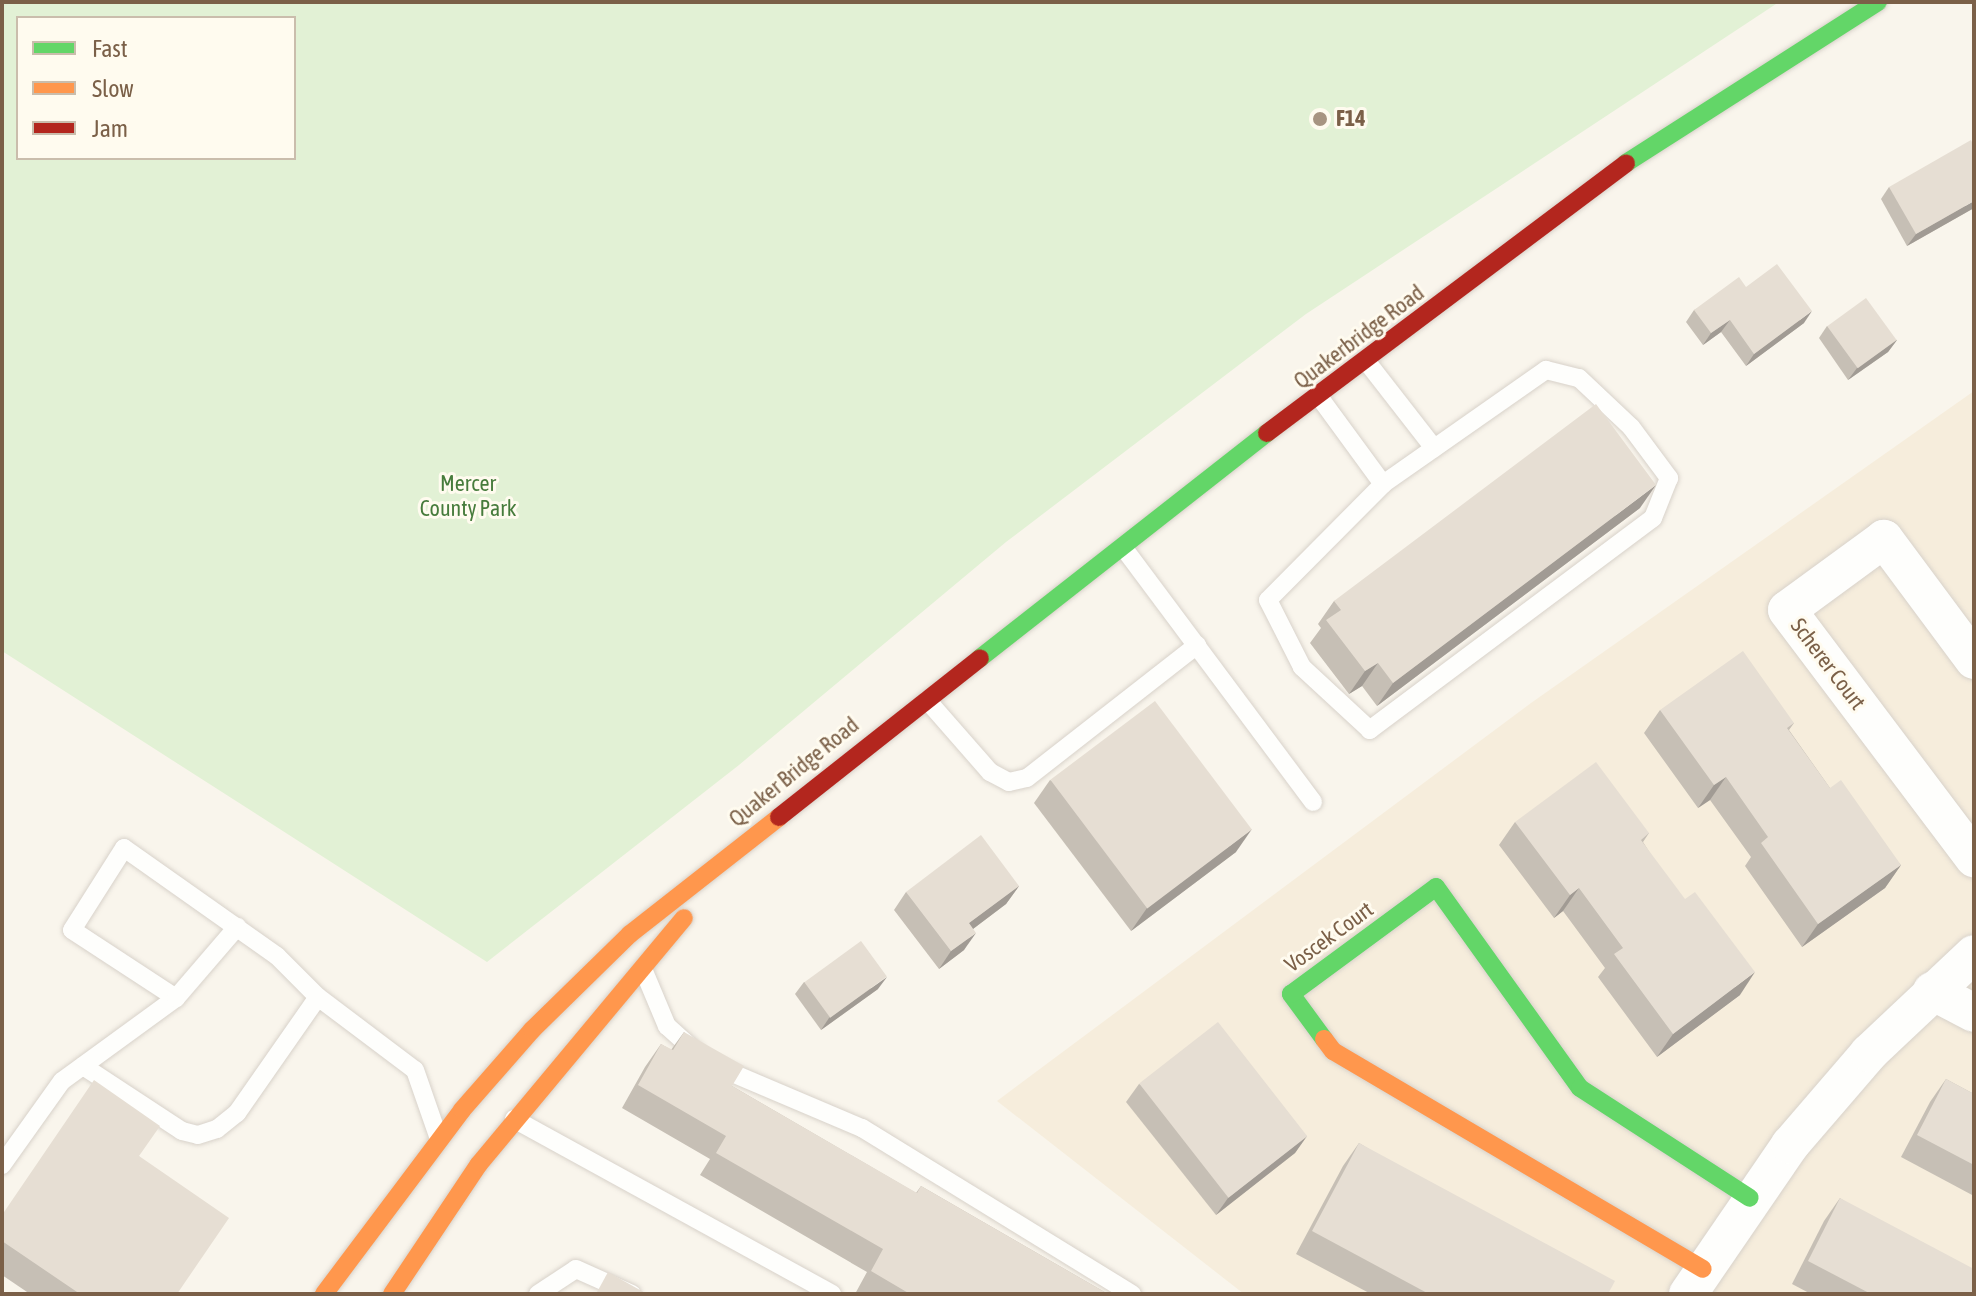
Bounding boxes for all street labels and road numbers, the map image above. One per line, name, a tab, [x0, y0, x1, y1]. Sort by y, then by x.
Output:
street label: Quakerbridge Road	[1289, 280, 1429, 394]
street label: Scherer Court	[1785, 613, 1871, 715]
street label: Quaker Bridge Road	[724, 712, 864, 832]
street label: Voscek Court	[1280, 896, 1378, 978]

